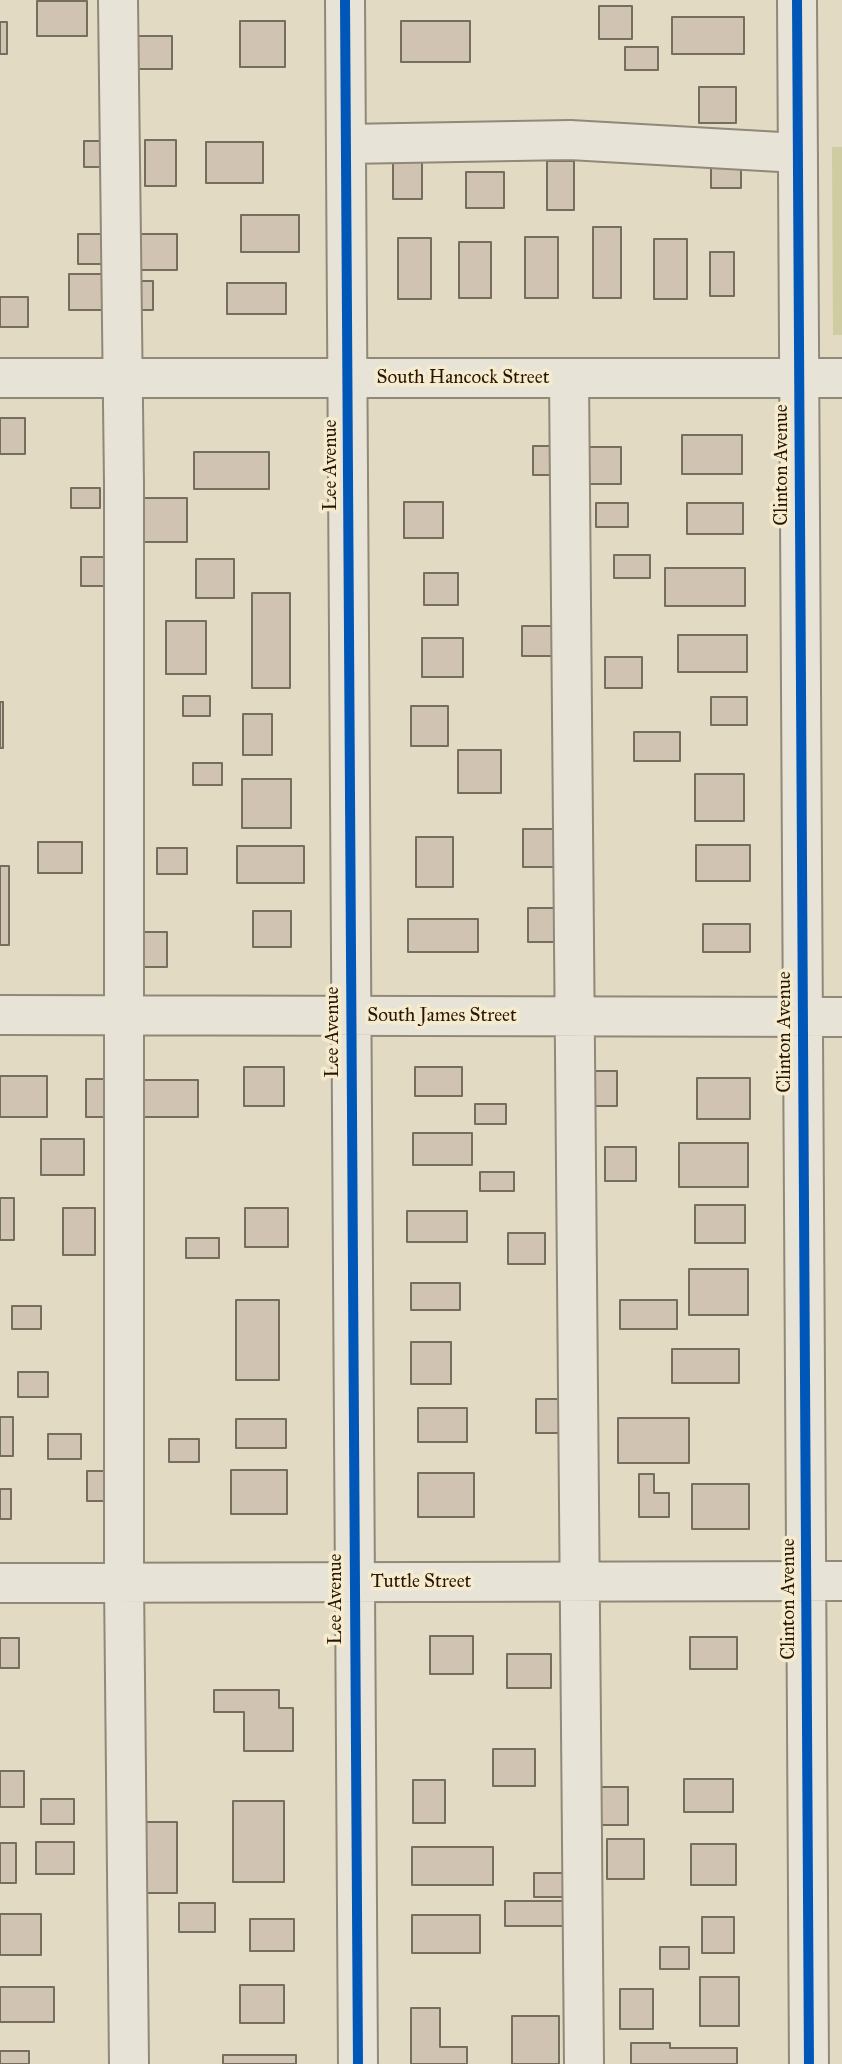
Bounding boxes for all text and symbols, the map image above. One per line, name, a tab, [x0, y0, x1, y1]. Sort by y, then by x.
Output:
street label: South Hancock Street	[377, 367, 549, 389]
street label: Clinton Avenue	[771, 404, 793, 526]
street label: Lee Avenue	[320, 419, 342, 511]
street label: Clinton Avenue	[774, 971, 796, 1093]
street label: Lee Avenue	[322, 986, 344, 1078]
street label: South James Street	[367, 1005, 517, 1027]
street label: Clinton Avenue	[778, 1538, 800, 1660]
street label: Lee Avenue	[325, 1553, 347, 1645]
street label: Tuttle Street	[371, 1571, 471, 1593]

